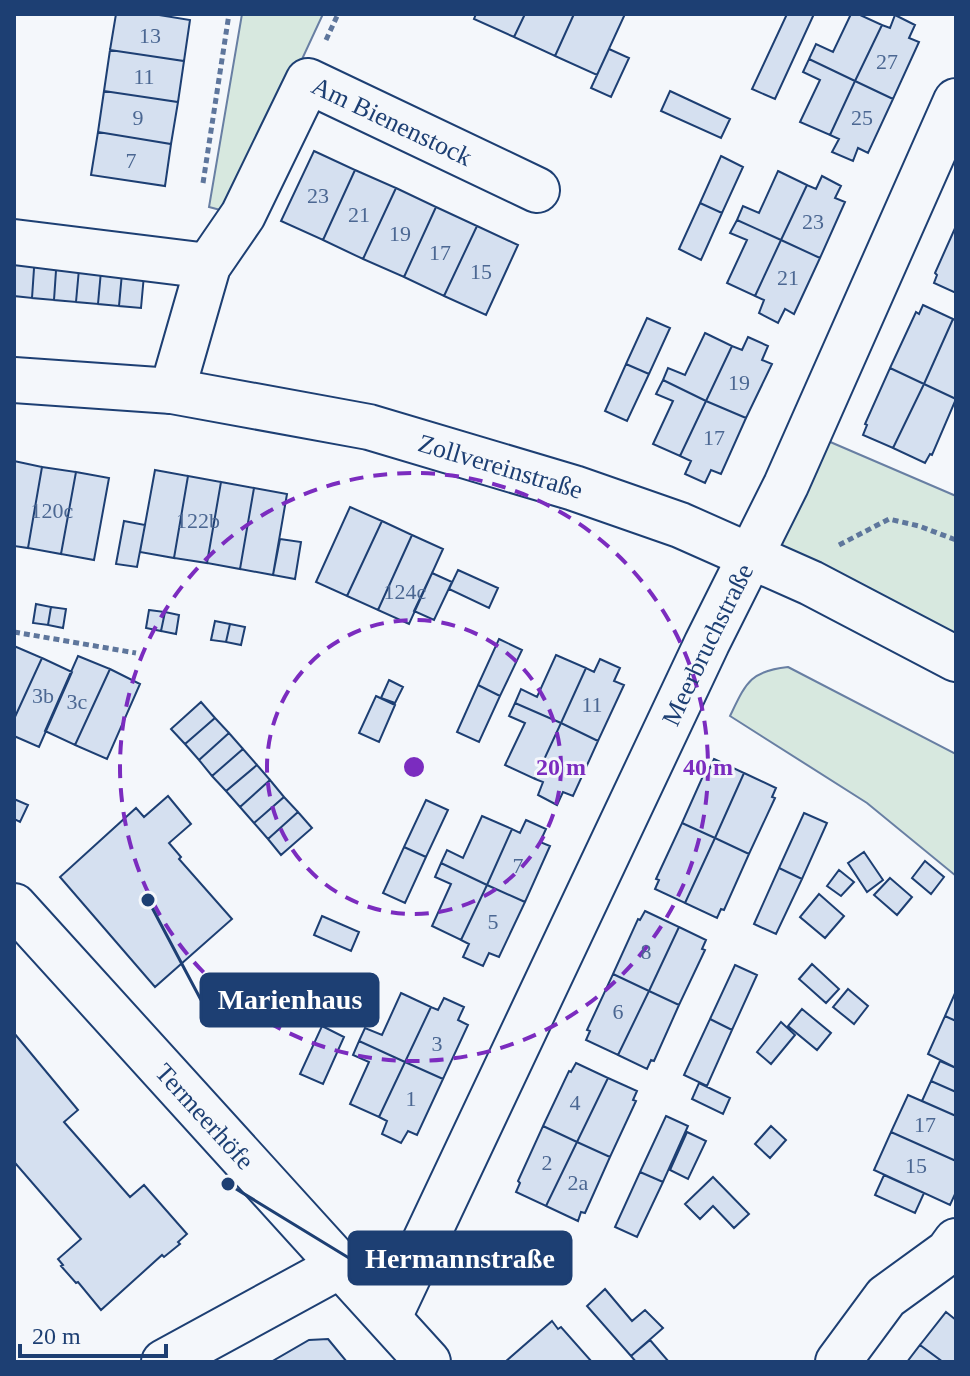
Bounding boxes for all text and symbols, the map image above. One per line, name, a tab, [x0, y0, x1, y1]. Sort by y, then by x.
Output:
house number: 13	[139, 23, 161, 48]
house number: 27	[876, 49, 898, 74]
house number: 11	[133, 64, 155, 89]
street label: Am Bienenstock	[307, 71, 477, 172]
house number: 9	[133, 105, 144, 130]
house number: 25	[851, 105, 873, 130]
house number: 7	[126, 148, 137, 173]
house number: 23	[307, 183, 329, 208]
house number: 21	[348, 202, 370, 227]
house number: 23	[802, 209, 824, 234]
house number: 19	[389, 221, 411, 246]
house number: 17	[429, 240, 451, 265]
house number: 15	[470, 259, 492, 284]
house number: 21	[777, 265, 799, 290]
house number: 19	[728, 370, 750, 395]
house number: 17	[703, 425, 725, 450]
street label: Zollvereinstraße	[415, 428, 587, 505]
house number: 120c	[31, 498, 74, 523]
house number: 122b	[176, 508, 220, 533]
street label: Meerbruchstraße	[656, 559, 759, 730]
house number: 124c	[384, 579, 427, 604]
house number: 3b	[32, 683, 54, 708]
house number: 3c	[67, 689, 88, 714]
house number: 11	[581, 692, 603, 717]
centre of rings	[400, 753, 428, 781]
text: 20 m	[536, 754, 586, 780]
text: 40 m	[683, 754, 733, 780]
house number: 7	[513, 853, 524, 878]
house number: 5	[488, 909, 499, 934]
house number: 8	[641, 939, 652, 964]
callout: Marienhaus	[201, 974, 378, 1026]
text: Marienhaus	[218, 984, 362, 1015]
house number: 6	[613, 999, 624, 1024]
house number: 3	[432, 1031, 443, 1056]
street label: Termeerhöfe	[150, 1057, 260, 1175]
house number: 1	[406, 1086, 417, 1111]
house number: 4	[570, 1090, 581, 1115]
house number: 17	[914, 1112, 936, 1137]
house number: 2	[542, 1150, 553, 1175]
house number: 15	[905, 1153, 927, 1178]
house number: 2a	[568, 1170, 589, 1195]
callout: Hermannstraße	[349, 1232, 571, 1284]
text: Hermannstraße	[365, 1243, 555, 1274]
scale bar	[20, 1308, 166, 1358]
text: 20 m	[32, 1323, 81, 1349]

